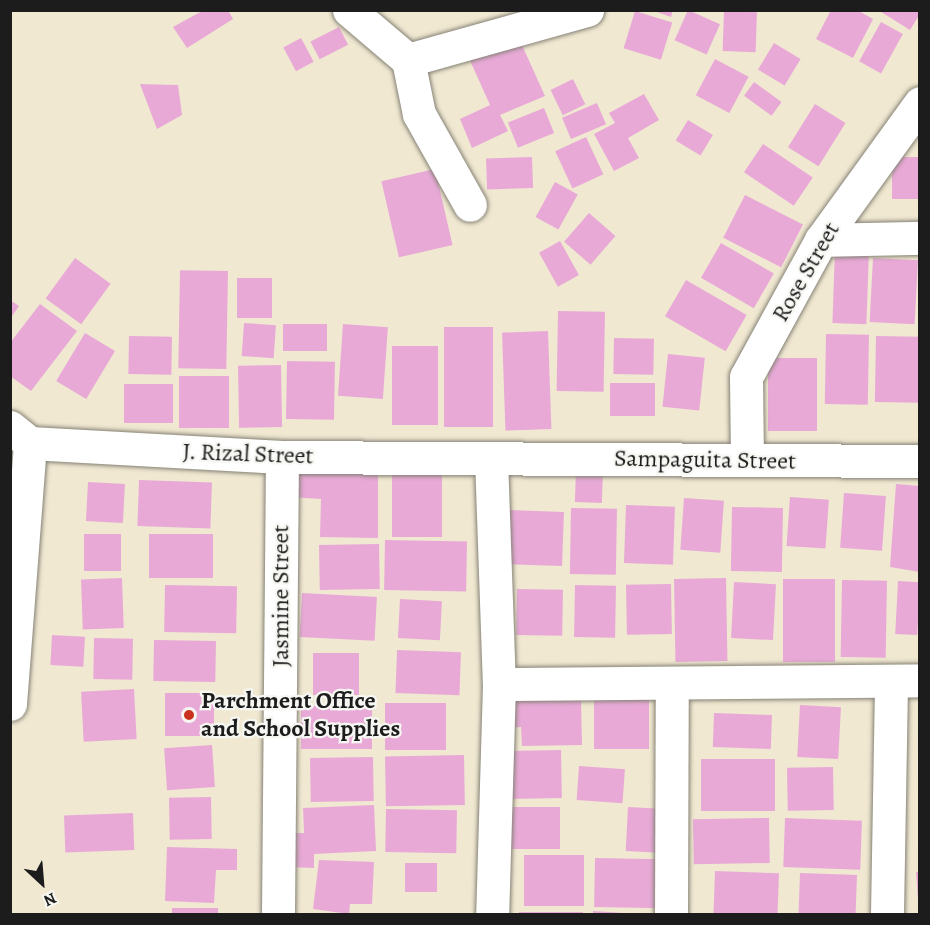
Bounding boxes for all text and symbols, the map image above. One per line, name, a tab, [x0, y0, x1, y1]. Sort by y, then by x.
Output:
street label: Rose Street	[766, 217, 846, 327]
street label: J. Rizal Street	[182, 437, 314, 471]
street label: Sampaguita Street	[614, 444, 796, 476]
street label: Jasmine Street	[267, 525, 295, 667]
place label: Parchment Office and School Supplies	[201, 687, 400, 743]
marker: Parchment Office and School Supplies	[182, 708, 196, 722]
north arrow	[12, 853, 72, 913]
text: N	[40, 887, 60, 912]

